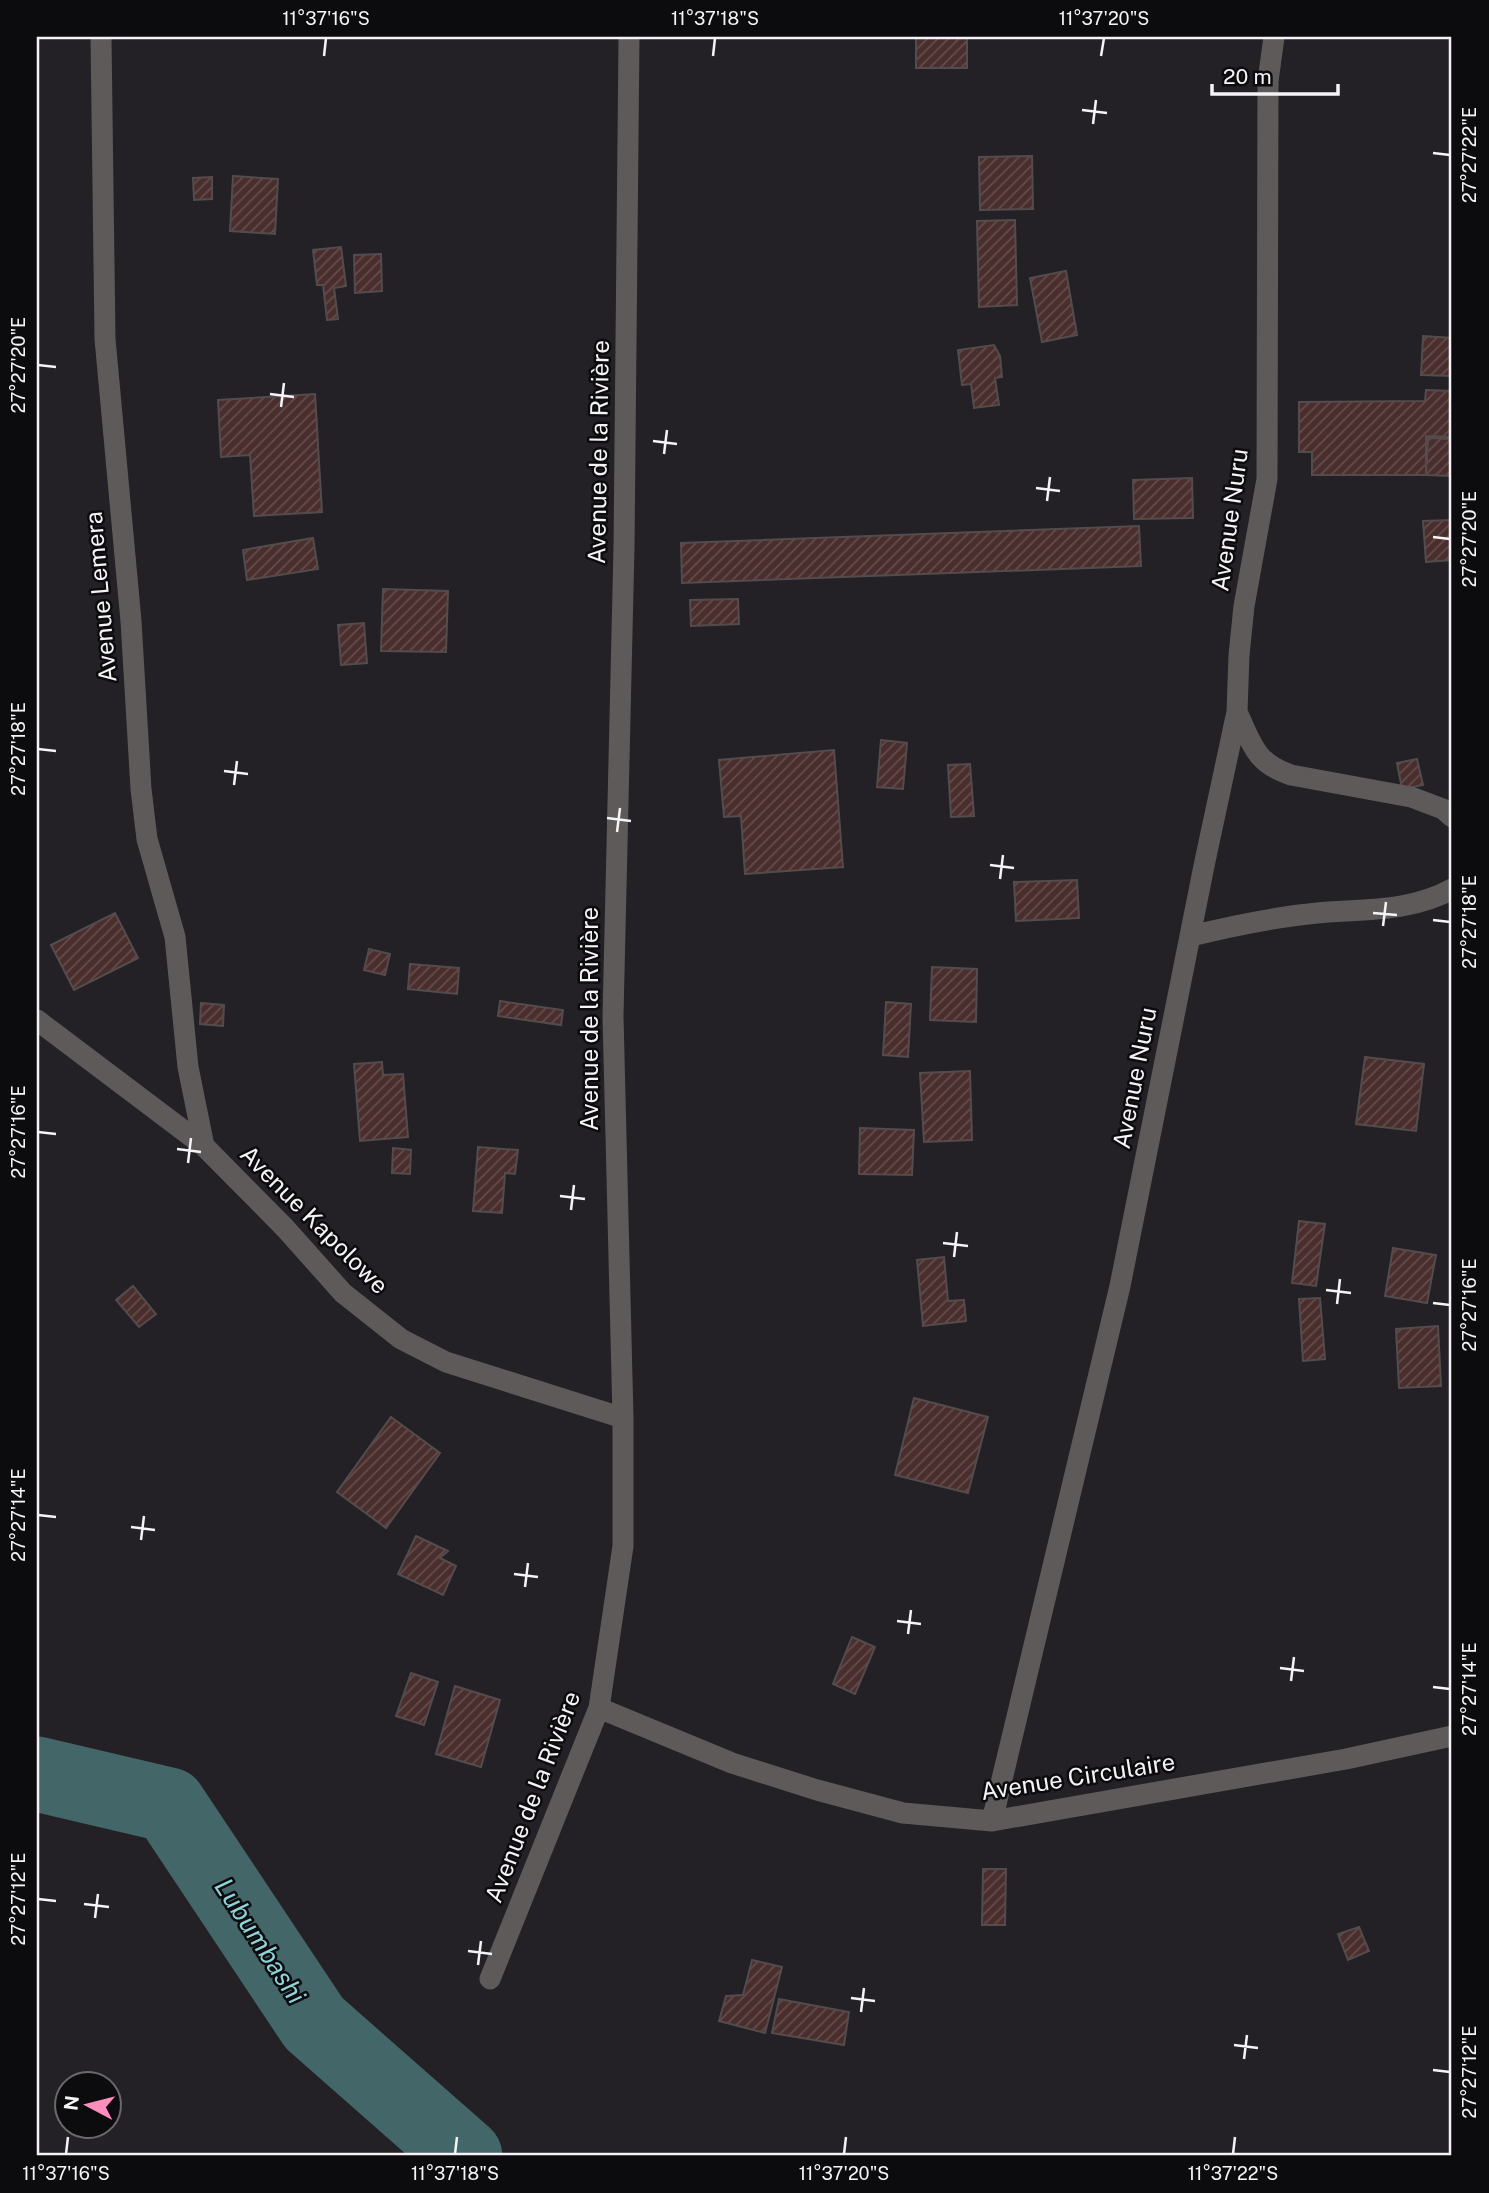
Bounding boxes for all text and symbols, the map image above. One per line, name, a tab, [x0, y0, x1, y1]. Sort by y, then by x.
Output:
text: 11°37'16"S	[282, 8, 370, 29]
text: 11°37'18"S	[671, 8, 759, 29]
text: 11°37'20"S	[1059, 8, 1149, 29]
scale bar	[1212, 52, 1338, 96]
text: 20 m	[1223, 64, 1272, 89]
text: 27°27'22"E	[1459, 107, 1480, 203]
text: 27°27'20"E	[8, 317, 29, 413]
street label: Avenue de la Rivière	[582, 340, 614, 564]
street label: Avenue Nuru	[1205, 447, 1253, 593]
text: 27°27'20"E	[1459, 491, 1480, 587]
street label: Avenue Lemera	[79, 510, 121, 684]
text: 27°27'18"E	[8, 702, 29, 796]
text: 27°27'18"E	[1459, 875, 1480, 969]
street label: Avenue de la Rivière	[575, 907, 603, 1131]
street label: Avenue Nuru	[1107, 1005, 1161, 1151]
text: 27°27'16"E	[8, 1085, 29, 1179]
street label: Avenue Kapolowe	[235, 1140, 394, 1299]
text: 27°27'16"E	[1459, 1258, 1480, 1352]
text: 27°27'14"E	[8, 1468, 29, 1562]
text: 27°27'14"E	[1459, 1642, 1480, 1736]
street label: Avenue de la Rivière	[479, 1687, 585, 1906]
street label: Avenue Circulaire	[979, 1747, 1177, 1805]
text: 27°27'12"E	[8, 1853, 29, 1945]
water label: Lubumbashi	[208, 1872, 313, 2010]
text: 27°27'12"E	[1459, 2026, 1480, 2118]
north arrow	[52, 2070, 122, 2140]
text: N	[59, 2094, 83, 2112]
text: 11°37'16"S	[22, 2163, 110, 2184]
text: 11°37'18"S	[411, 2163, 499, 2184]
text: 11°37'20"S	[799, 2163, 889, 2184]
text: 11°37'22"S	[1188, 2163, 1278, 2184]

